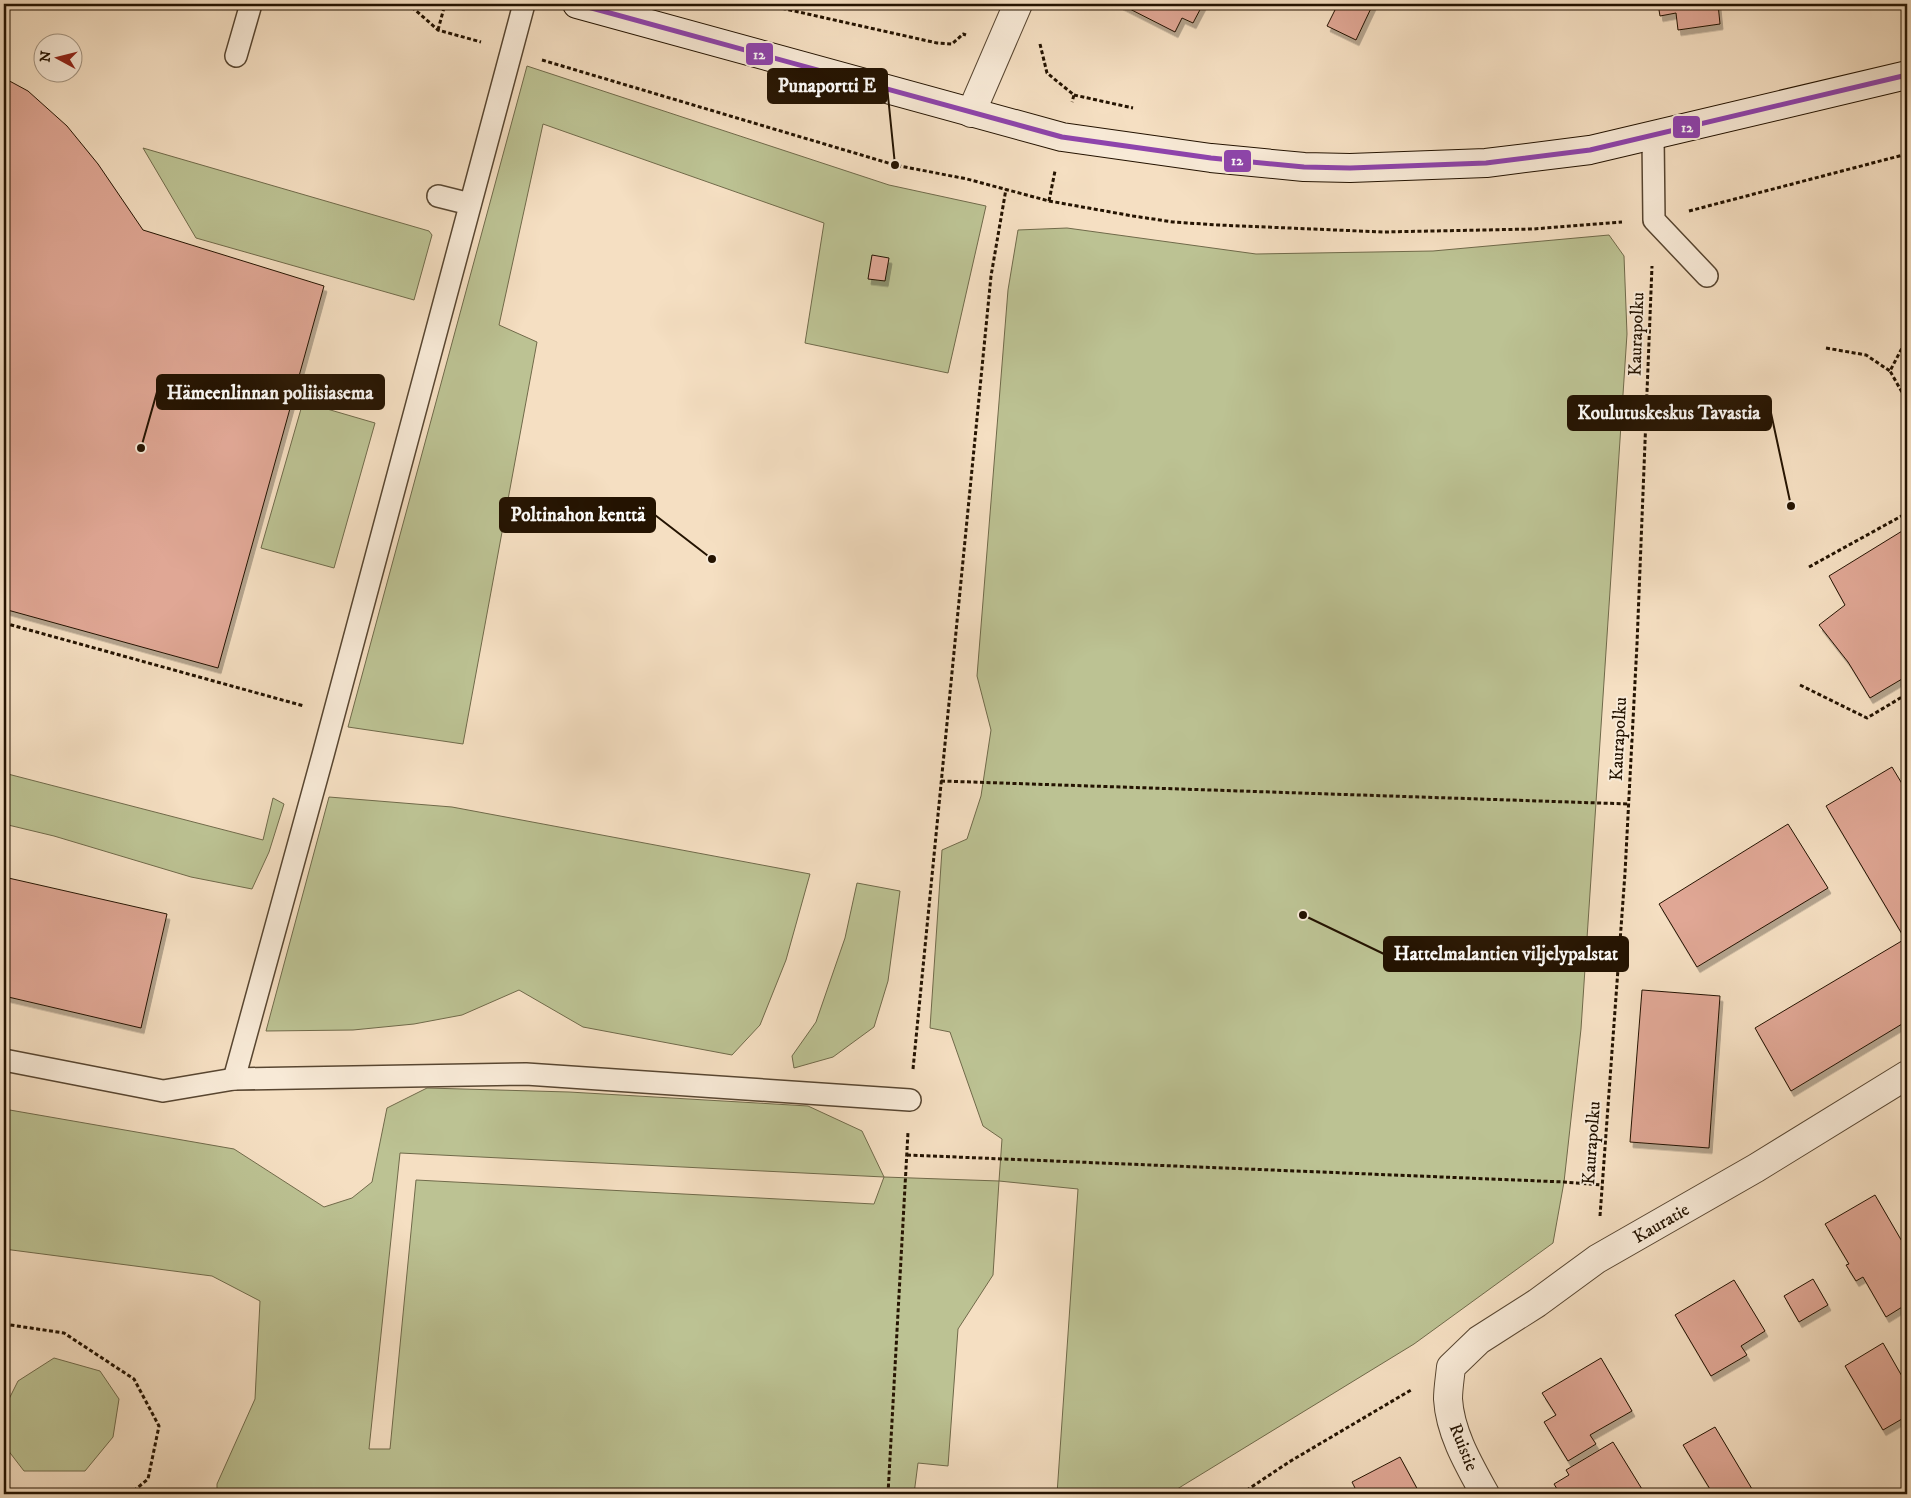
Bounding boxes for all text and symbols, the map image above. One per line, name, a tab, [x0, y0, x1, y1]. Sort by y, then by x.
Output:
north arrow	[32, 32, 82, 82]
line badge: 12	[745, 42, 774, 66]
text: 12	[753, 46, 766, 64]
text: N	[36, 49, 56, 63]
callout: Punaportti E	[768, 69, 887, 103]
text: Punaportti E	[778, 75, 877, 98]
line badge: 12	[1672, 115, 1701, 139]
text: 12	[1681, 119, 1694, 137]
line badge: 12	[1223, 149, 1252, 173]
text: 12	[1231, 152, 1244, 170]
street label: Kaurapolku	[1625, 291, 1649, 376]
callout: Hämeenlinnan poliisiasema	[157, 375, 384, 409]
text: Hämeenlinnan poliisiasema	[167, 382, 374, 405]
callout: Koulutuskeskus Tavastia	[1568, 396, 1771, 430]
text: Koulutuskeskus Tavastia	[1578, 402, 1761, 425]
callout: Poltinahon kenttä	[500, 498, 655, 532]
text: Poltinahon kenttä	[511, 504, 646, 527]
street label: Kaurapolku	[1606, 696, 1632, 782]
callout: Hattelmalantien viljelypalstat	[1384, 937, 1628, 971]
text: Hattelmalantien viljelypalstat	[1394, 943, 1619, 967]
street label: Kaurapolku	[1578, 1100, 1606, 1186]
street label: Kauratie	[1629, 1199, 1694, 1249]
street label: Ruistie	[1444, 1420, 1482, 1474]

